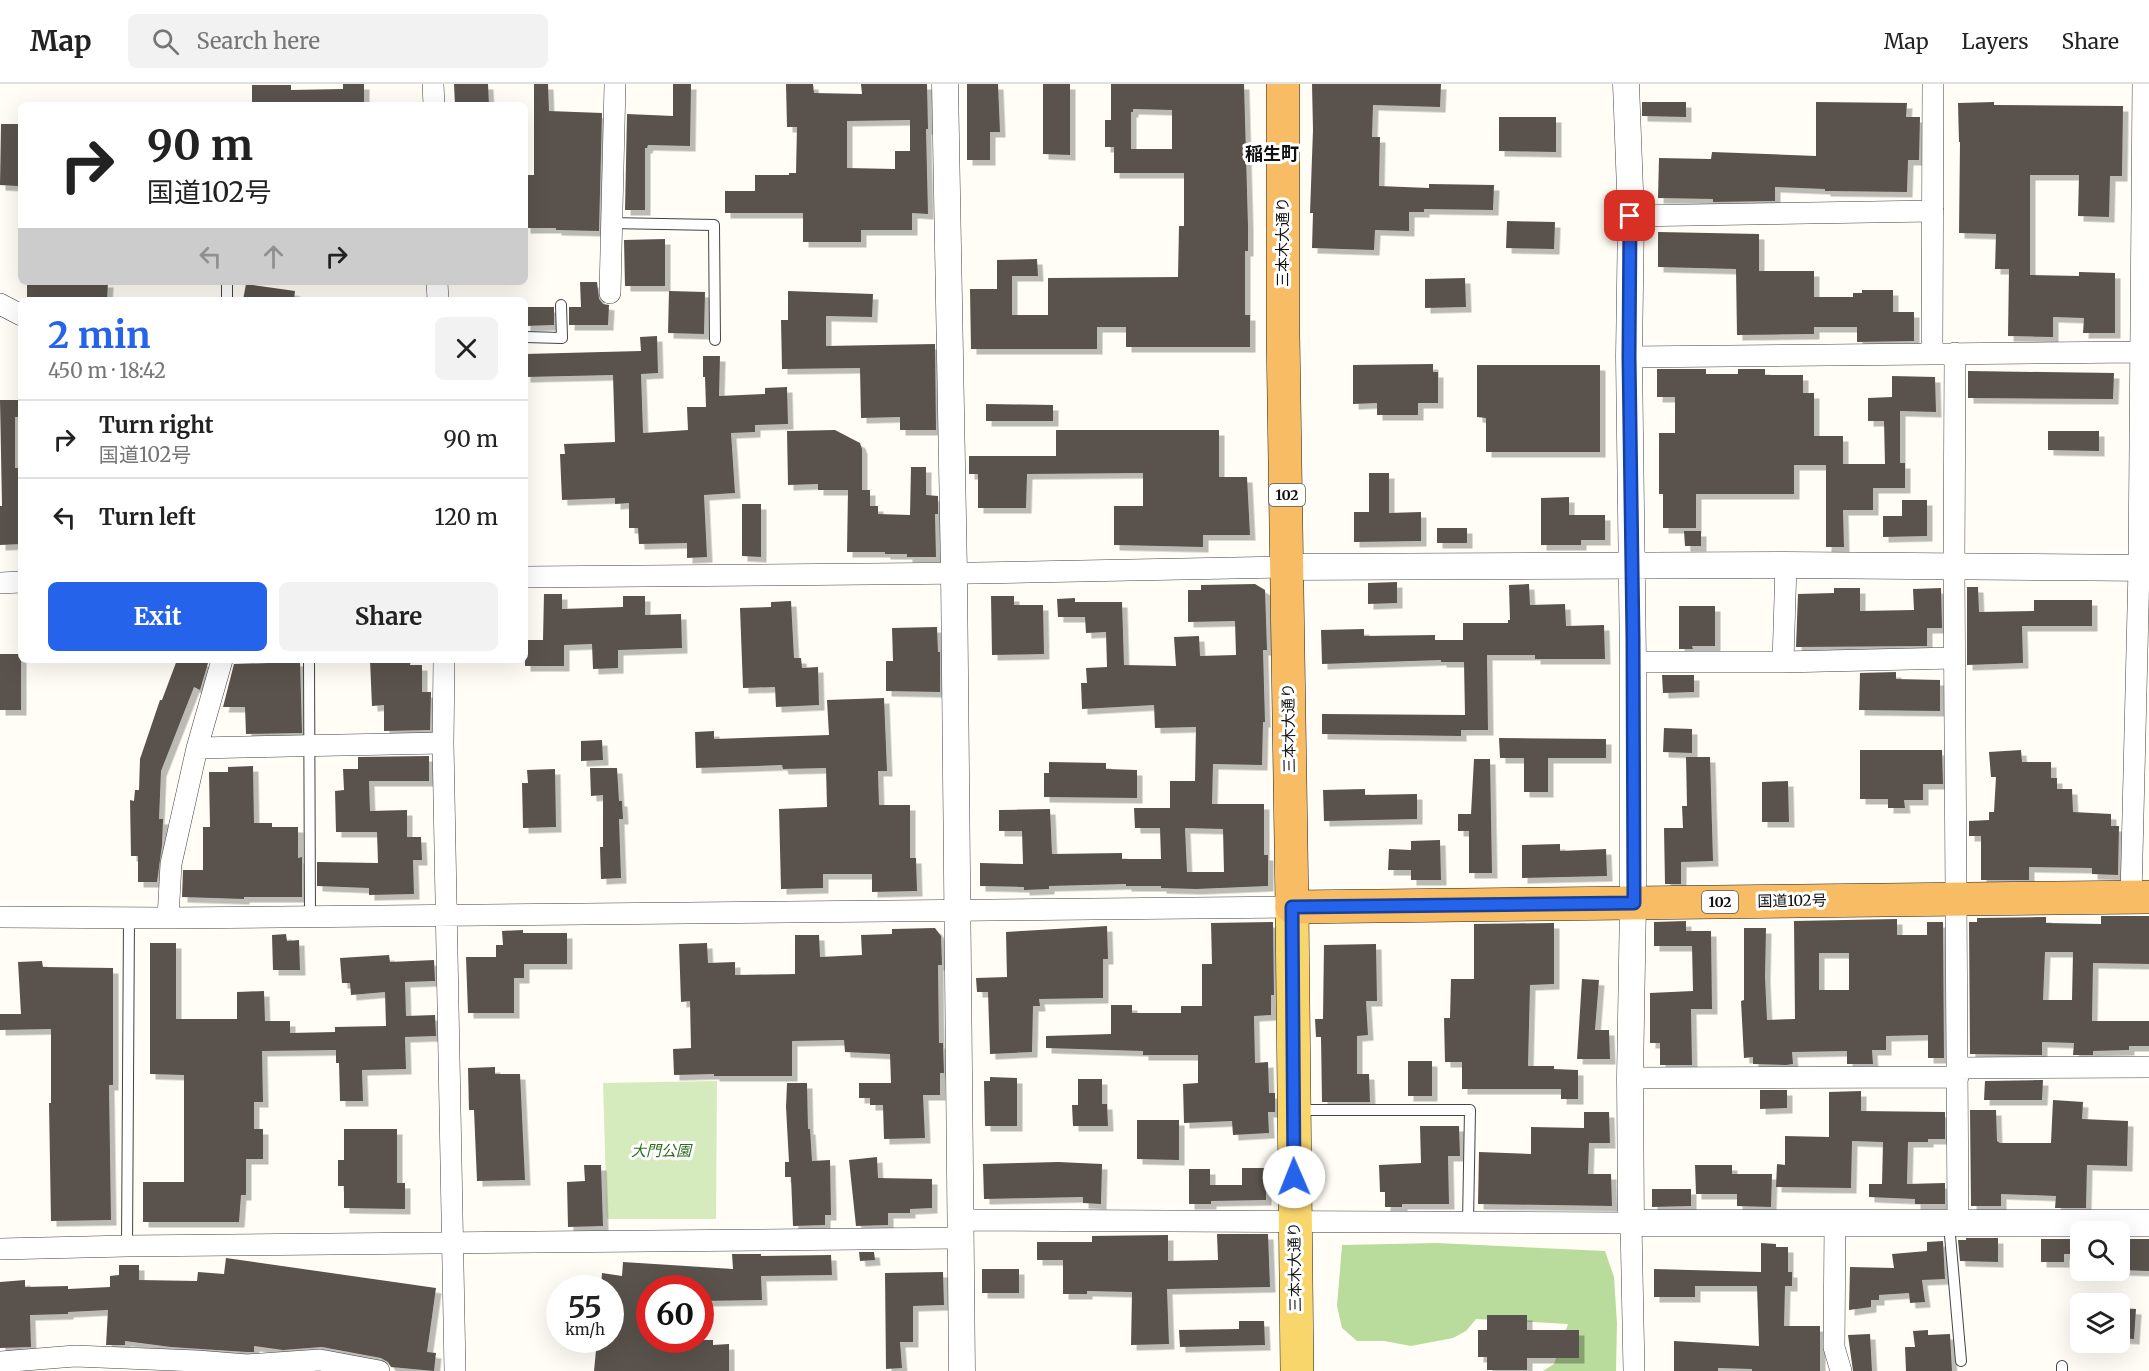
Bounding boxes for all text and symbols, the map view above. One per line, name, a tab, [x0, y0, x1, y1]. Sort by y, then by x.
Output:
search box	[128, 14, 548, 68]
text: Map	[30, 23, 92, 59]
icon: search	[149, 25, 182, 58]
text: Search here	[197, 27, 320, 55]
text: Map	[1884, 28, 1929, 55]
text: Layers	[1962, 28, 2029, 55]
text: Share	[2062, 28, 2119, 55]
text: 90 m	[147, 119, 253, 171]
icon: right	[48, 126, 126, 204]
district label: 稲生町	[1245, 142, 1299, 165]
text: 国道102号	[147, 175, 272, 209]
pin	[1604, 190, 1655, 241]
street label: 三本木大通り	[1273, 197, 1292, 287]
icon: arrive	[1613, 199, 1646, 232]
icon: left	[194, 240, 227, 273]
icon: ahead	[257, 240, 290, 273]
icon: right	[320, 240, 353, 273]
text: 2 min	[48, 313, 151, 358]
button: close	[435, 317, 498, 380]
text: 450 m · 18:42	[48, 358, 166, 383]
text: Turn right	[99, 411, 213, 439]
icon: right	[48, 423, 81, 456]
text: 90 m	[443, 425, 498, 453]
text: 国道102号	[99, 442, 191, 467]
road number: 102	[1269, 484, 1305, 506]
icon: left	[48, 501, 81, 534]
text: Turn left	[99, 503, 196, 531]
text: 120 m	[434, 503, 498, 531]
button: Exit	[48, 582, 267, 651]
button: Share	[279, 582, 498, 651]
street label: 三本木大通り	[1278, 683, 1299, 773]
street label: 国道102号	[1757, 890, 1827, 911]
road number: 102	[1702, 891, 1738, 913]
park label: 大門公園	[631, 1141, 693, 1160]
position arrow	[1262, 1145, 1326, 1209]
map controls	[2070, 1221, 2130, 1353]
button: search	[2070, 1221, 2130, 1281]
street label: 三本木大通り	[1284, 1222, 1305, 1312]
speed limit sign: 60	[636, 1275, 714, 1353]
text: 55	[568, 1288, 602, 1326]
button: layers	[2070, 1293, 2130, 1353]
text: km/h	[565, 1320, 605, 1339]

